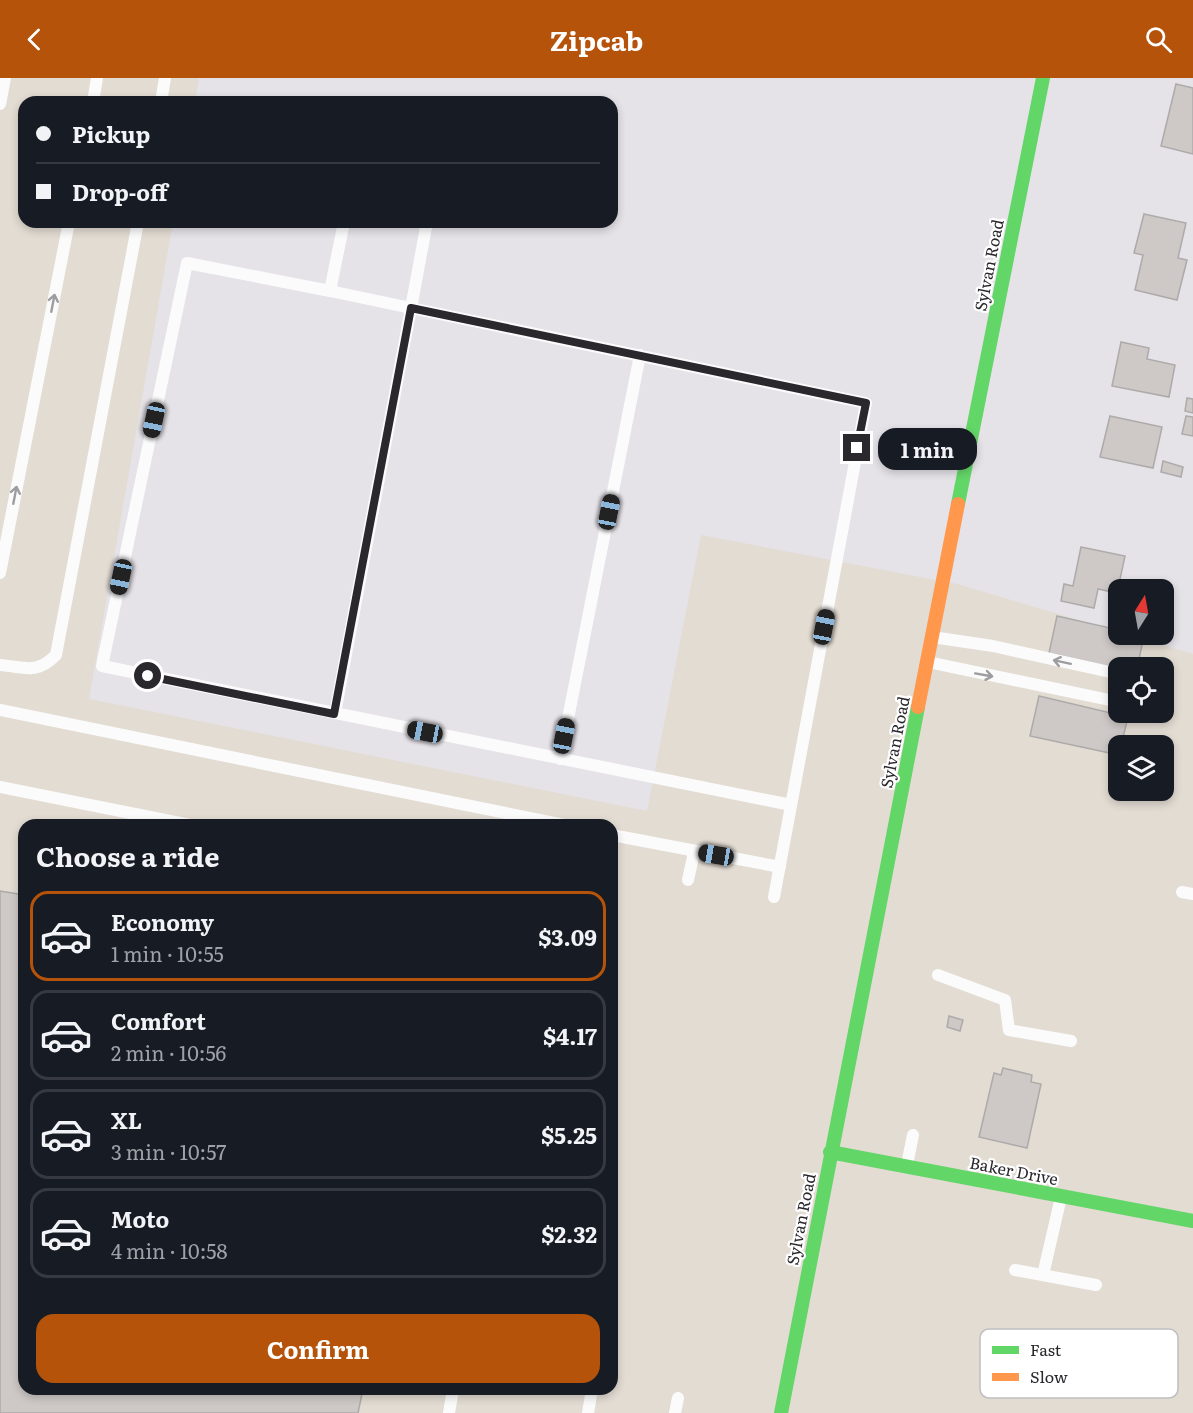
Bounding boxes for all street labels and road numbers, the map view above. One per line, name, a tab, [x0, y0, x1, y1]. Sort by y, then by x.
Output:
street label: Sylvan Road	[967, 217, 1009, 313]
street label: Sylvan Road	[873, 694, 915, 790]
street label: Baker Drive	[968, 1150, 1060, 1190]
street label: Sylvan Road	[779, 1171, 821, 1267]

